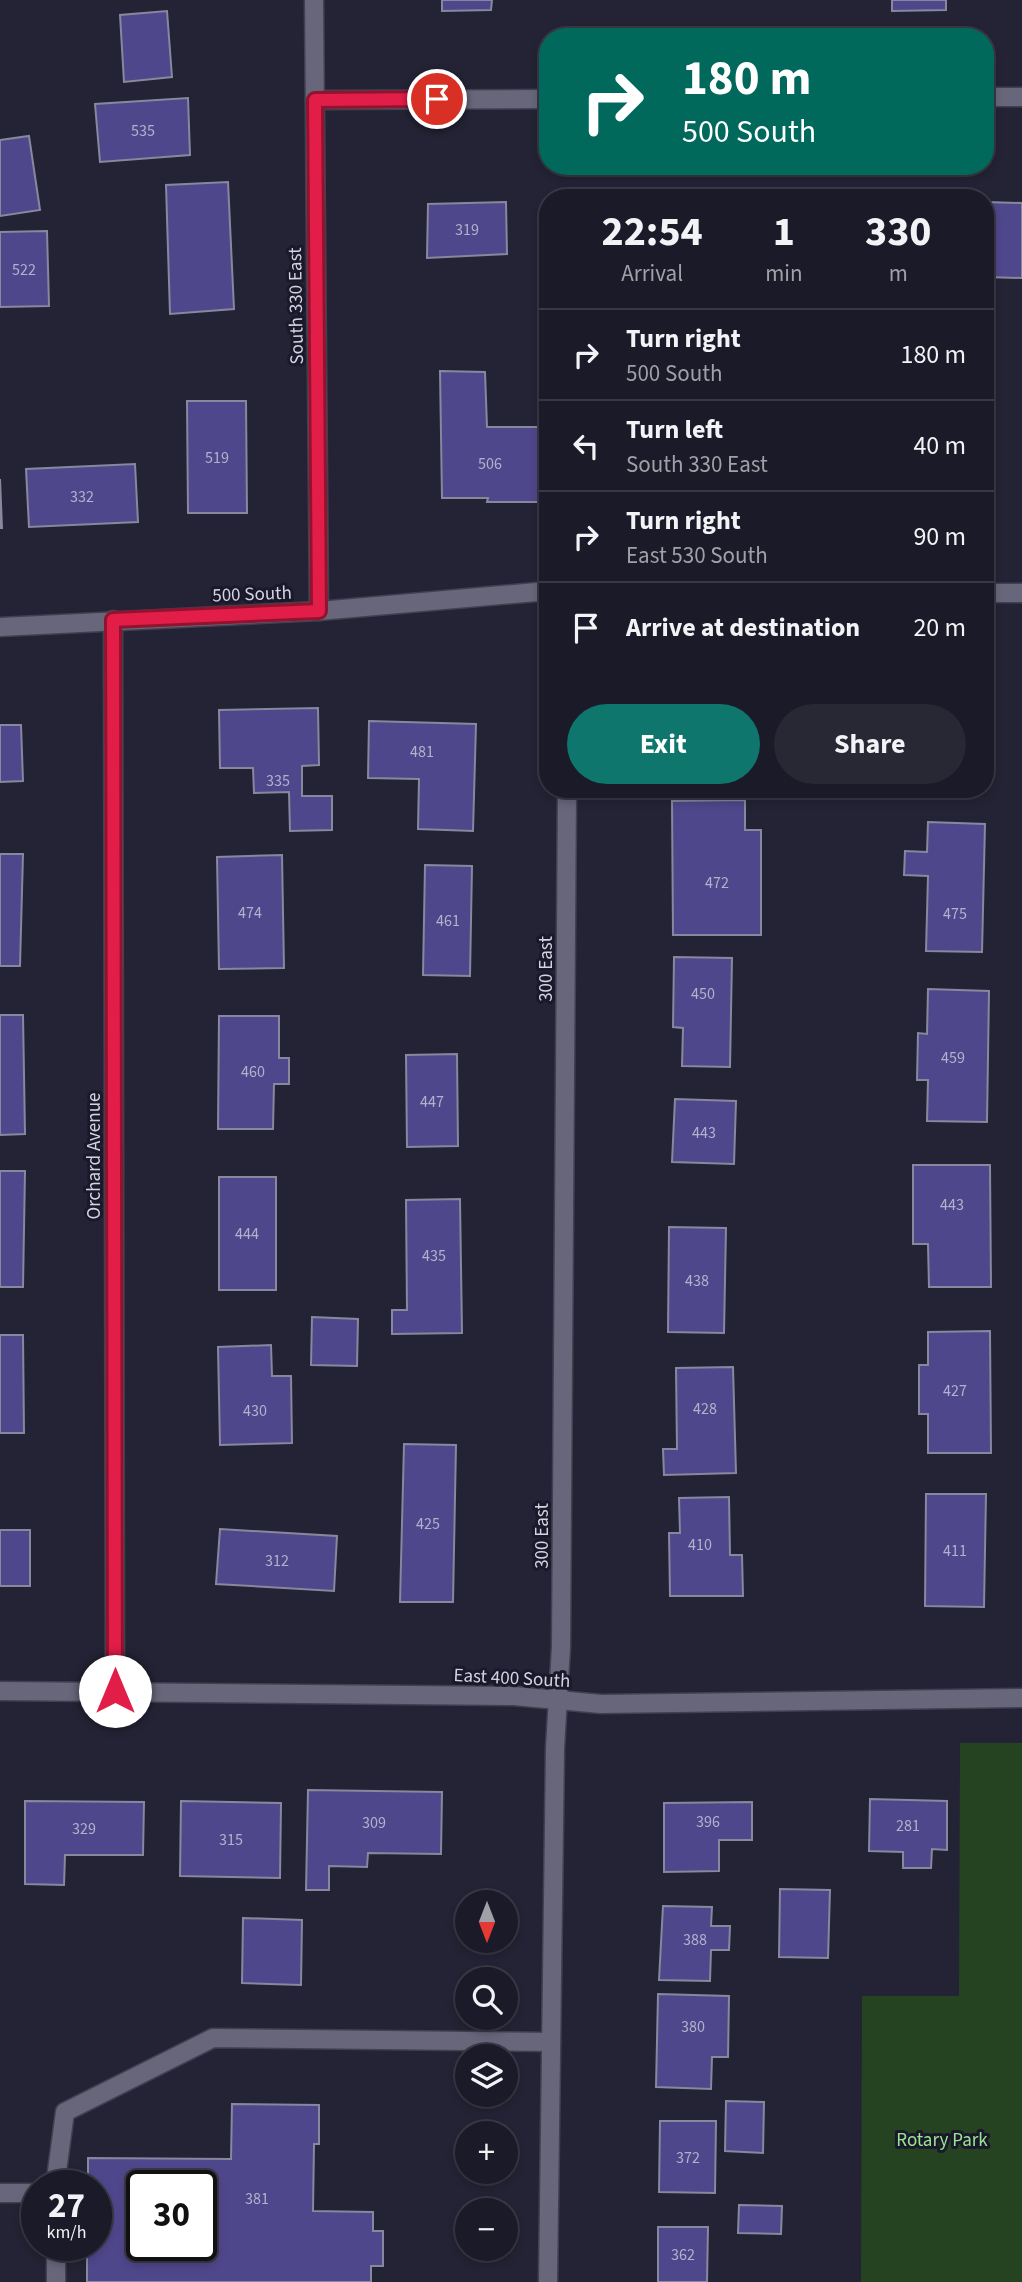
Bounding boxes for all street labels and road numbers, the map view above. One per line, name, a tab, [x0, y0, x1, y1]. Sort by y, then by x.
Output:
street label: South 330 East	[282, 247, 311, 365]
street label: 500 South	[212, 580, 292, 609]
street label: 300 East	[533, 936, 560, 1002]
street label: Orchard Avenue	[81, 1093, 108, 1219]
street label: 300 East	[529, 1503, 556, 1569]
street label: East 400 South	[453, 1662, 571, 1695]

